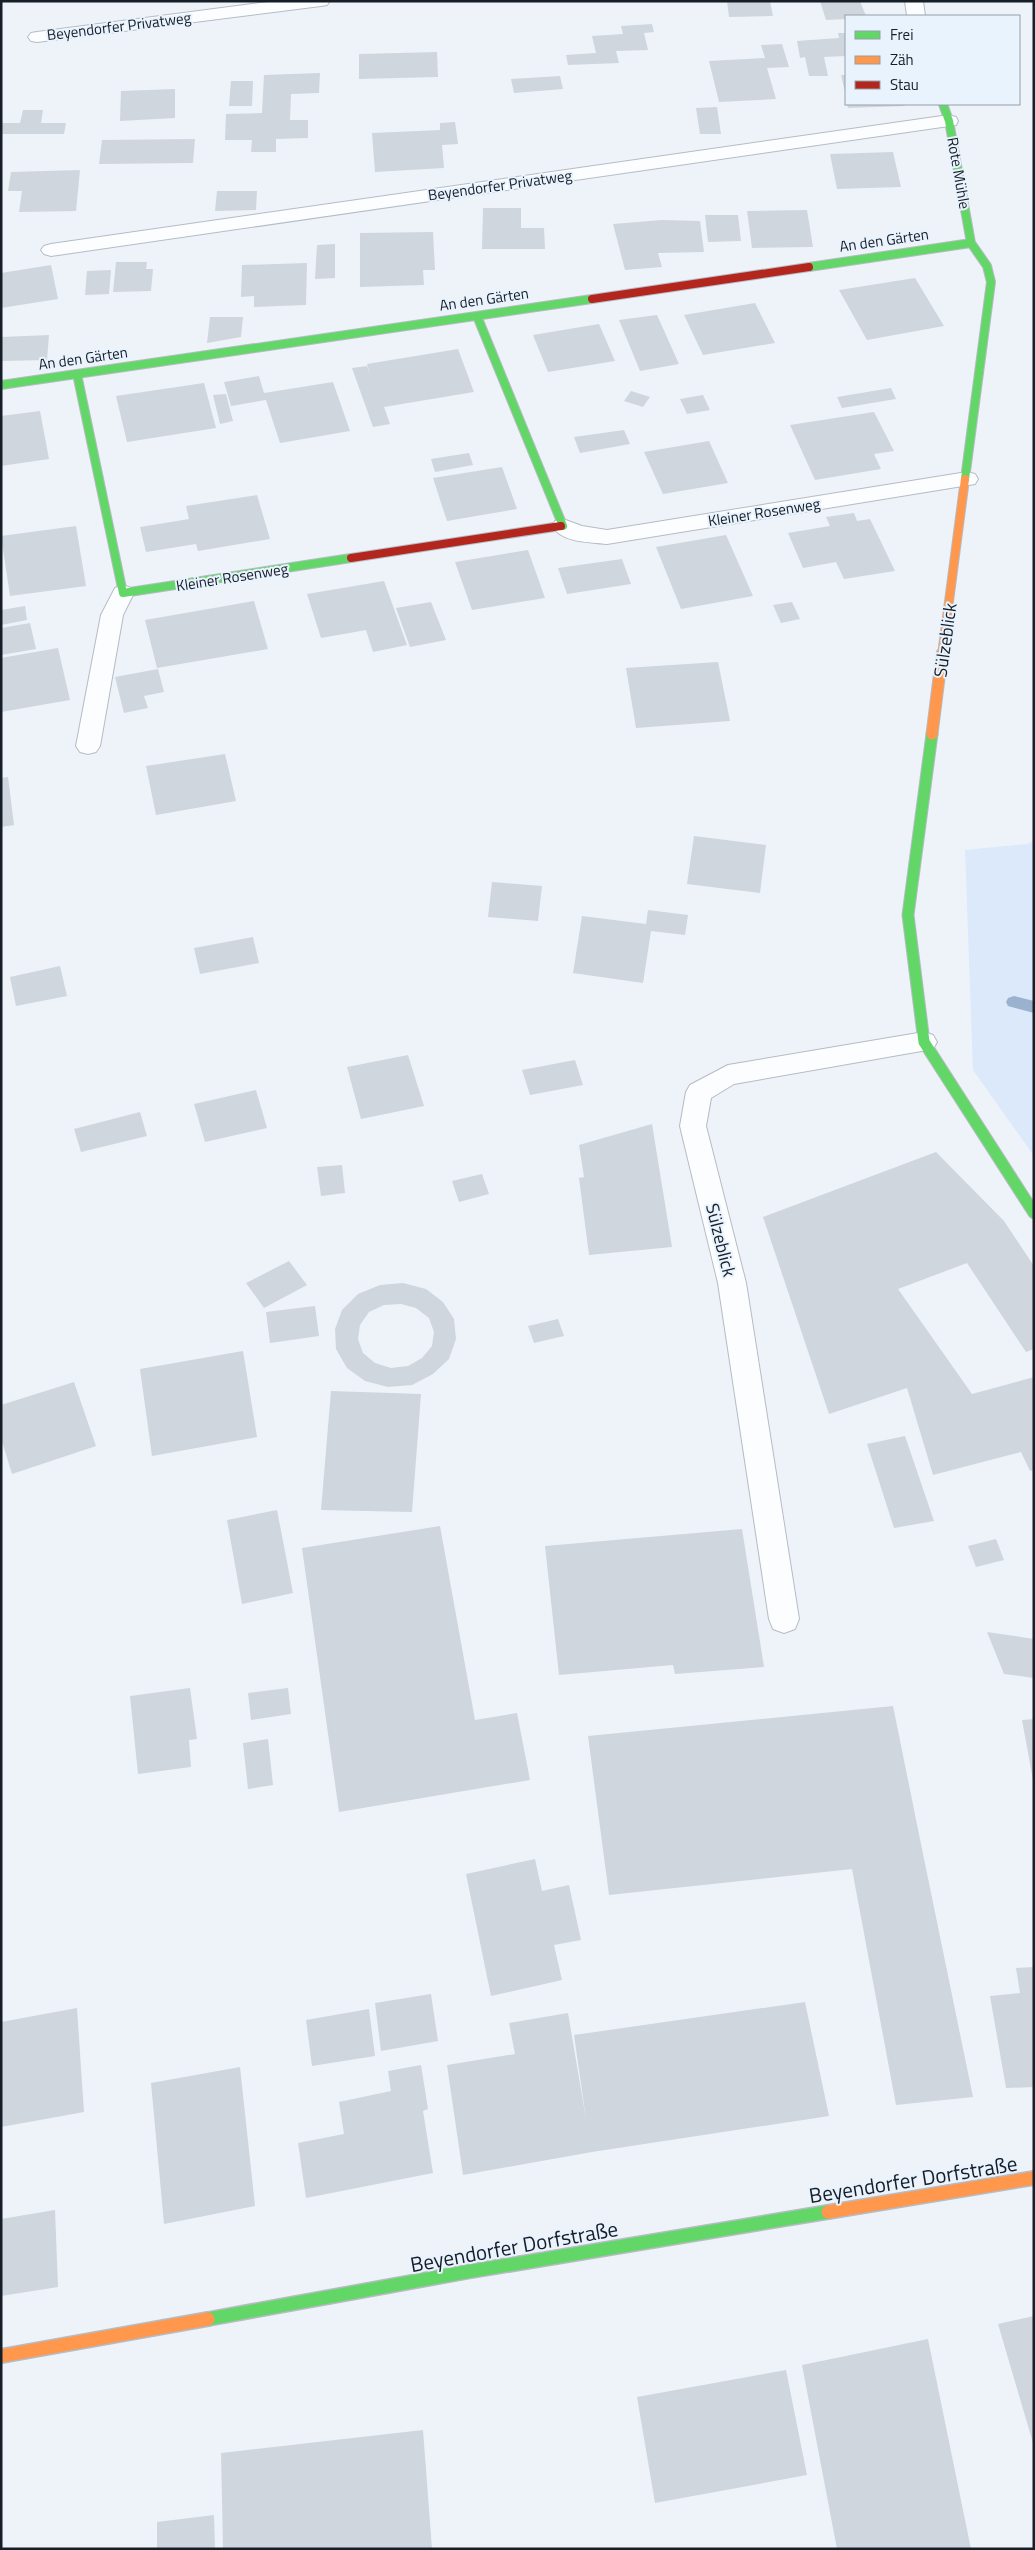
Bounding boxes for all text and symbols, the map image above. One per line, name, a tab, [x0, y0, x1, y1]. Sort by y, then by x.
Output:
street label: Beyendorfer Privatweg	[46, 6, 193, 46]
legend	[845, 15, 1020, 105]
text: Frei	[890, 23, 913, 46]
text: Zäh	[890, 48, 914, 71]
text: Stau	[890, 73, 919, 96]
street label: Rote Mühle	[941, 135, 977, 211]
street label: Beyendorfer Privatweg	[426, 163, 574, 206]
street label: An den Gärten	[838, 222, 930, 258]
street label: An den Gärten	[438, 281, 530, 317]
street label: An den Gärten	[37, 340, 129, 376]
street label: Kleiner Rosenweg	[706, 492, 822, 532]
street label: Kleiner Rosenweg	[174, 557, 290, 597]
street label: Sülzeblick	[926, 601, 964, 679]
street label: Sülzeblick	[699, 1200, 743, 1280]
street label: Beyendorfer Dorfstraße	[807, 2147, 1019, 2211]
street label: Beyendorfer Dorfstraße	[408, 2212, 620, 2280]

